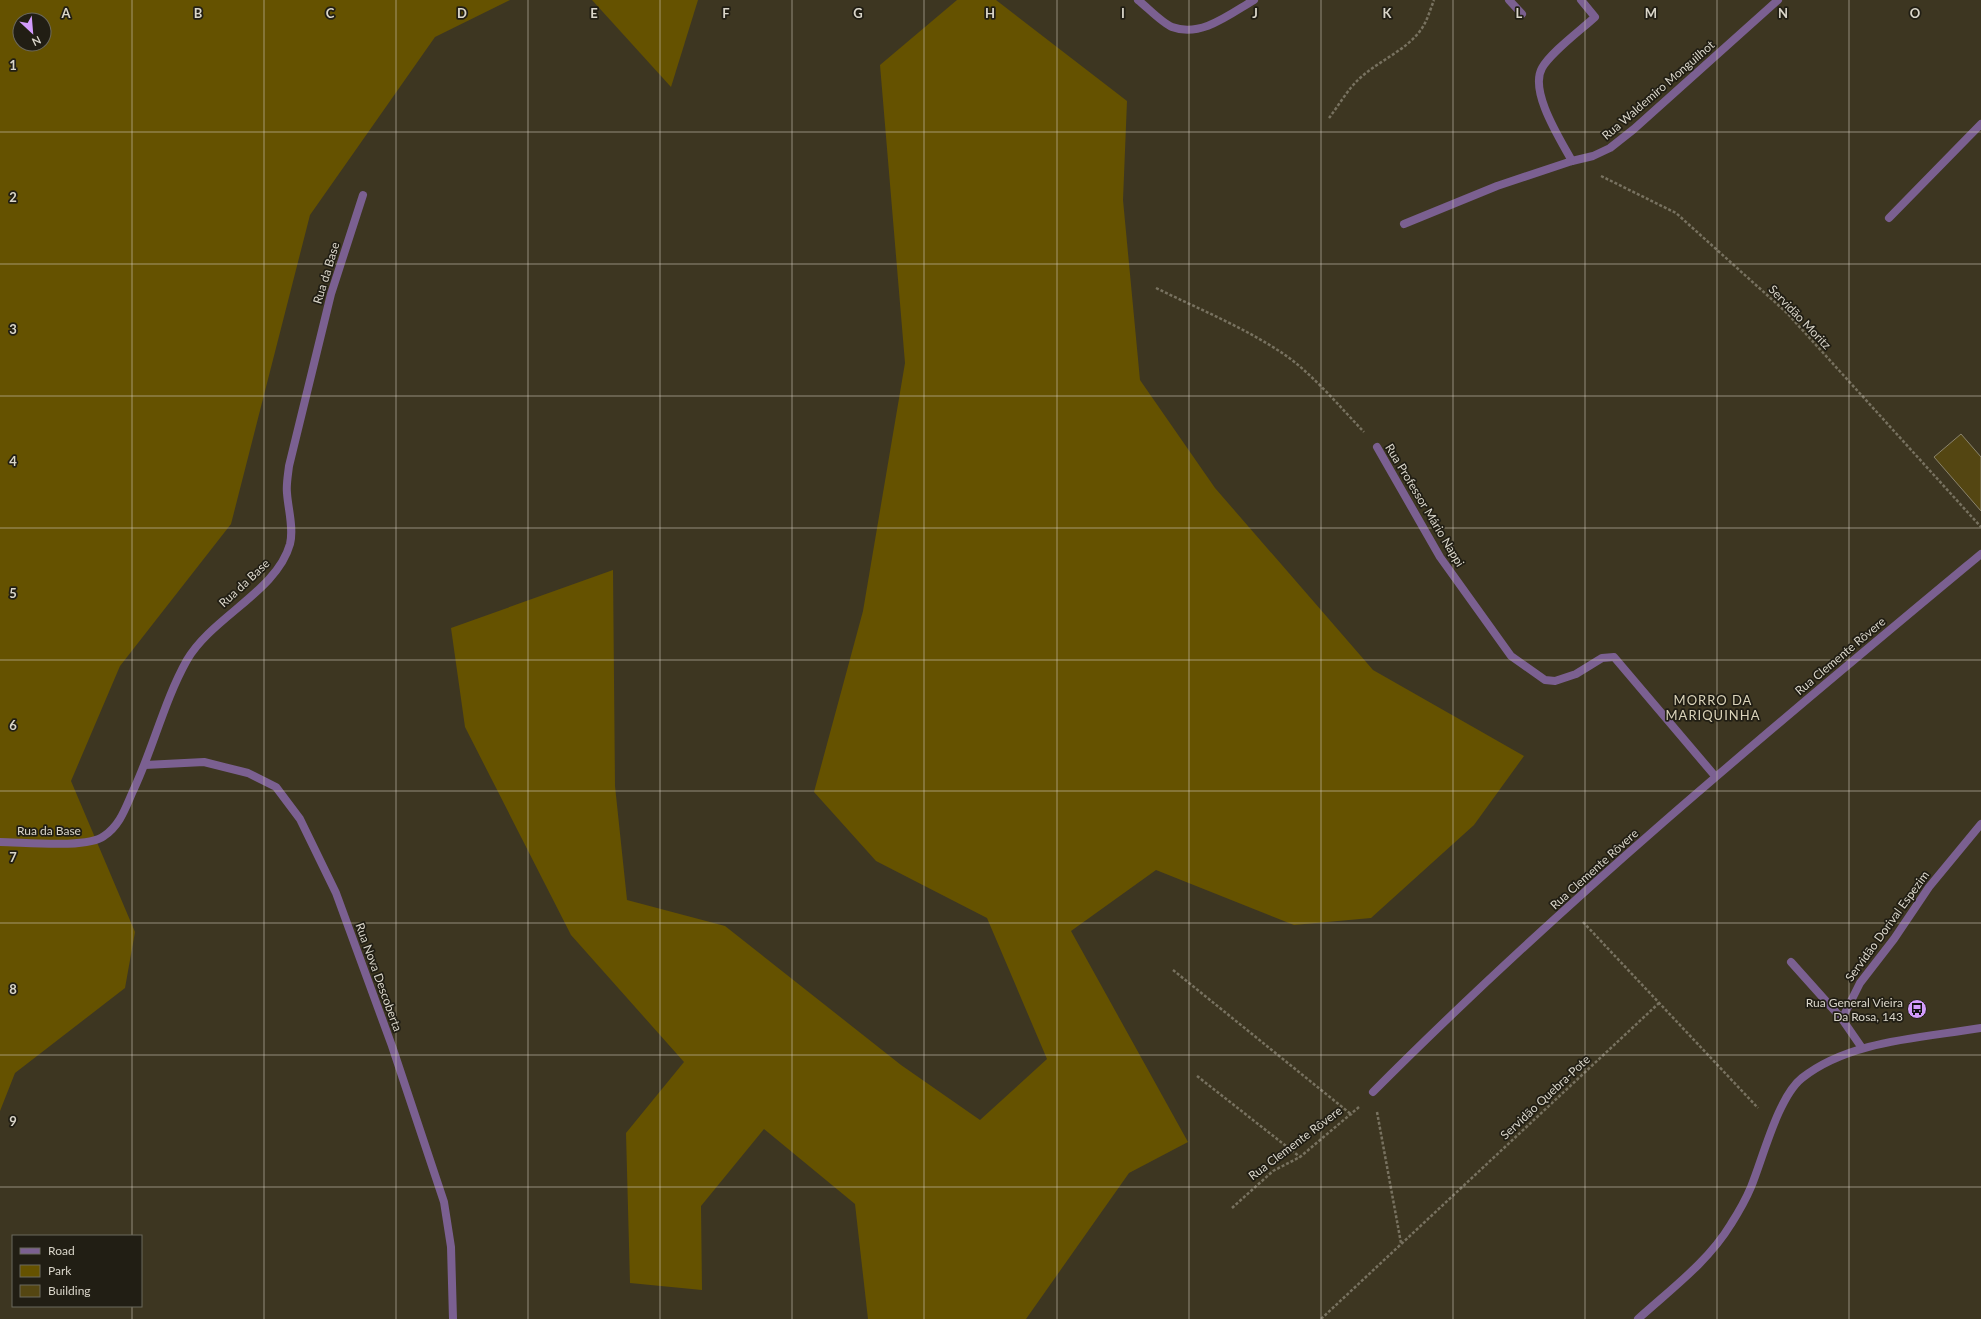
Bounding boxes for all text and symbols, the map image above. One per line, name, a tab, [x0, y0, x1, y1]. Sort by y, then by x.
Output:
text: A	[60, 5, 71, 21]
text: B	[194, 5, 203, 21]
text: C	[326, 5, 335, 21]
text: D	[457, 5, 467, 21]
text: E	[590, 5, 598, 21]
text: F	[722, 5, 730, 21]
text: G	[853, 5, 863, 21]
text: H	[985, 5, 995, 21]
text: I	[1121, 5, 1125, 21]
text: J	[1252, 5, 1258, 21]
text: K	[1383, 5, 1393, 21]
text: L	[1516, 5, 1523, 21]
text: M	[1645, 5, 1657, 21]
text: N	[1778, 5, 1788, 21]
text: O	[1910, 5, 1921, 21]
north arrow	[12, 12, 52, 52]
text: N	[30, 34, 43, 49]
street label: Rua Waldemiro Monguilhot	[1599, 37, 1718, 143]
text: 1	[9, 57, 17, 73]
text: 2	[9, 189, 17, 205]
street label: Rua da Base	[309, 240, 343, 306]
street label: Servidão Moritz	[1766, 282, 1835, 353]
text: 3	[9, 321, 17, 337]
street label: Rua Professor Mário Nappi	[1382, 441, 1468, 569]
text: 4	[9, 453, 17, 469]
street label: Rua da Base	[216, 556, 272, 610]
text: 5	[9, 585, 17, 601]
street label: Rua Clemente Rôvere	[1792, 614, 1888, 698]
district label: MORRO DA MARIQUINHA	[1666, 692, 1760, 723]
text: 6	[9, 717, 17, 733]
street label: Rua da Base	[17, 823, 81, 838]
street label: Rua Clemente Rôvere	[1547, 826, 1641, 912]
text: 7	[9, 849, 17, 865]
street label: Servidão Dorival Espezim	[1842, 868, 1932, 984]
street label: Rua Nova Descoberta	[352, 921, 406, 1033]
text: 8	[9, 981, 17, 997]
place label: Rua General Vieira Da Rosa, 143	[1806, 995, 1903, 1024]
bus stop icon: Rua General Vieira Da Rosa, 143	[1906, 998, 1928, 1020]
street label: Servidão Quebra-Pote	[1497, 1052, 1593, 1142]
street label: Rua Clemente Rôvere	[1245, 1103, 1345, 1183]
text: 9	[9, 1113, 17, 1129]
legend	[12, 1235, 142, 1307]
text: Road	[48, 1243, 75, 1258]
text: Park	[48, 1263, 72, 1278]
text: Building	[48, 1283, 91, 1298]

